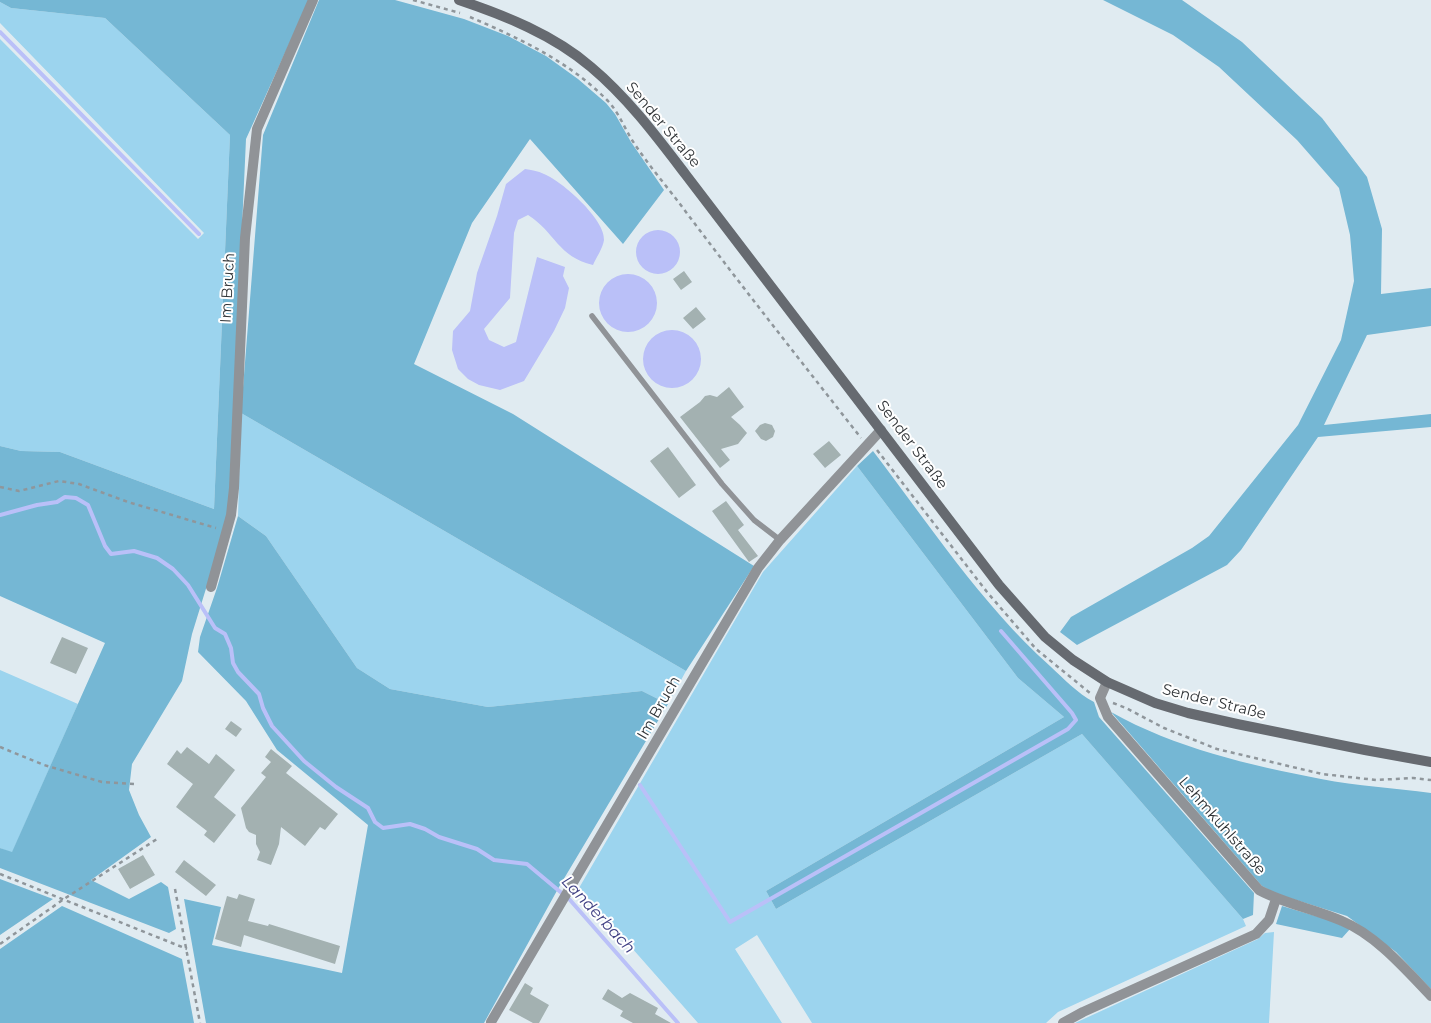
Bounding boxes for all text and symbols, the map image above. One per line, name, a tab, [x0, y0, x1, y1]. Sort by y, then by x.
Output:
street label: Sender Straße	[622, 79, 704, 171]
street label: Im Bruch	[217, 252, 239, 324]
street label: Sender Straße	[873, 397, 951, 493]
street label: Im Bruch	[634, 673, 684, 743]
street label: Sender Straße	[1160, 680, 1268, 724]
street label: Lehmkuhlstraße	[1175, 773, 1269, 879]
water label: Landerbach	[557, 872, 639, 958]

